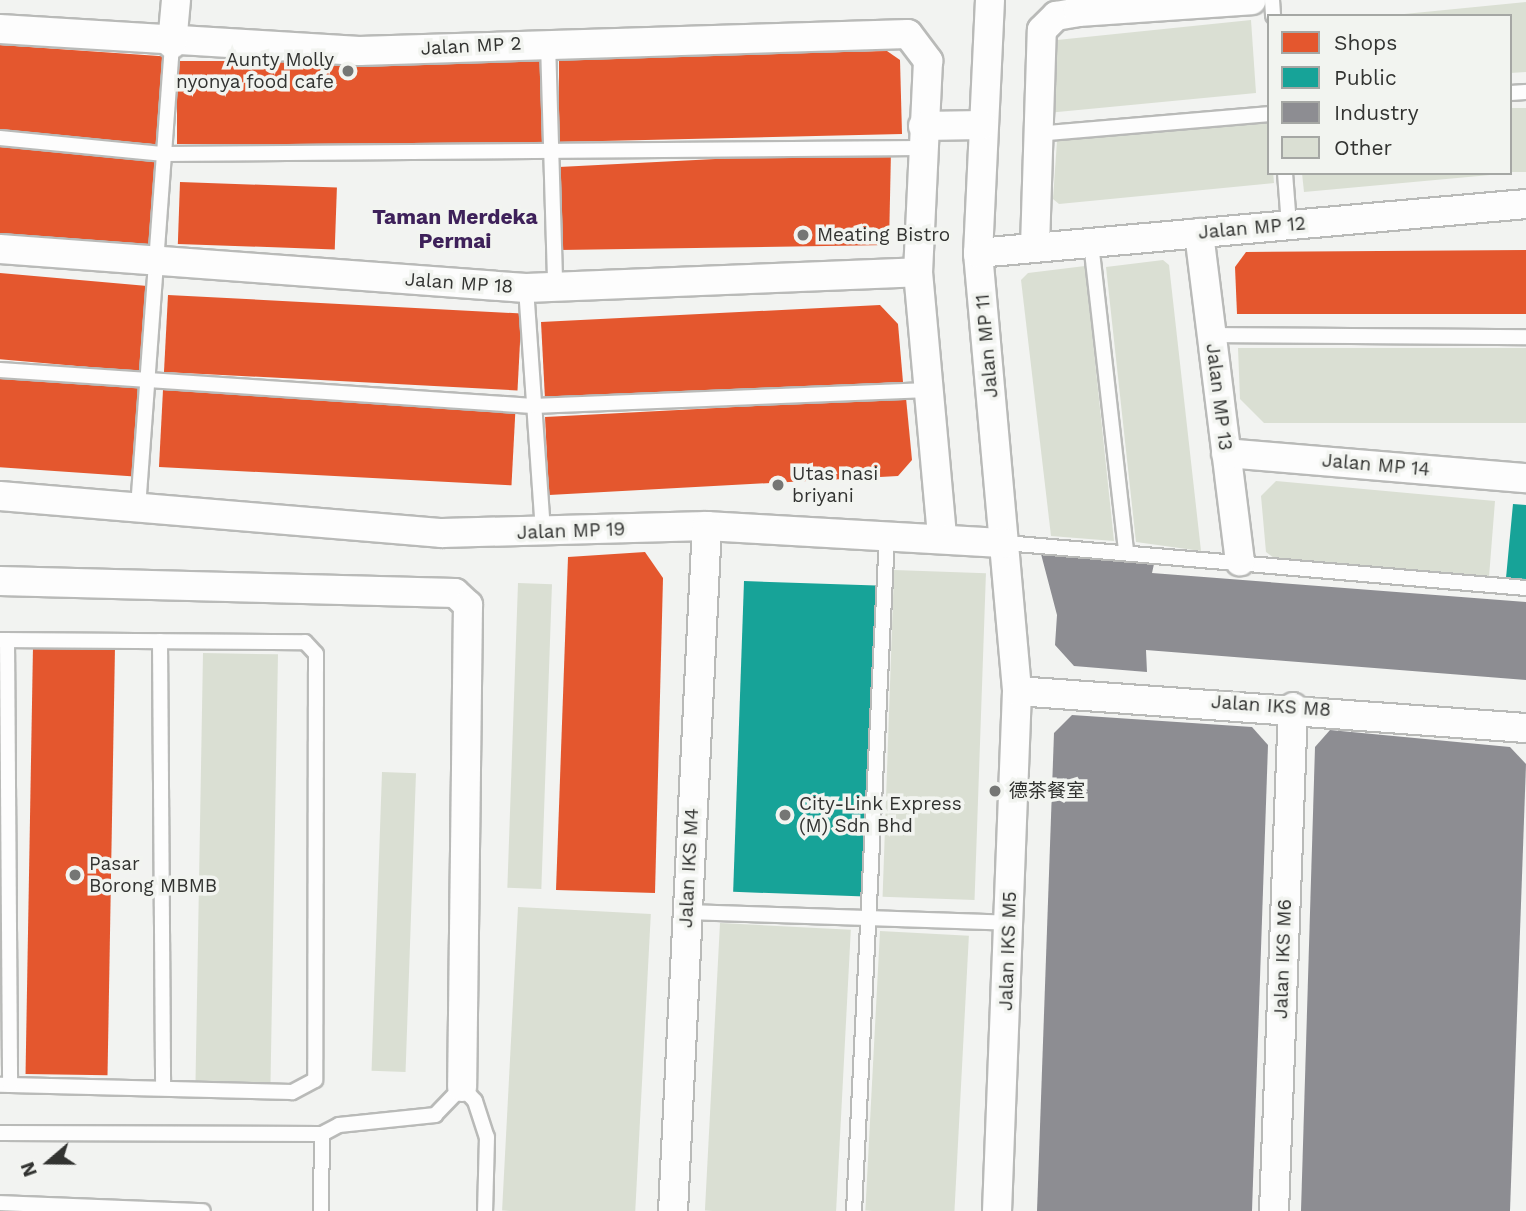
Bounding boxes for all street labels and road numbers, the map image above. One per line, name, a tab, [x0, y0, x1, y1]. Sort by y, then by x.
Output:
street label: Jalan MP 2	[420, 32, 522, 60]
street label: Jalan MP 12	[1197, 212, 1307, 244]
street label: Jalan MP 18	[404, 268, 514, 298]
street label: Jalan MP 11	[971, 293, 1003, 399]
street label: Jalan MP 13	[1201, 342, 1237, 452]
street label: Jalan MP 14	[1321, 449, 1431, 481]
street label: Jalan MP 19	[516, 518, 626, 544]
street label: Jalan IKS M8	[1210, 690, 1332, 722]
street label: Jalan IKS M4	[674, 807, 704, 929]
street label: Jalan IKS M5	[995, 891, 1021, 1011]
street label: Jalan IKS M6	[1270, 899, 1296, 1019]

